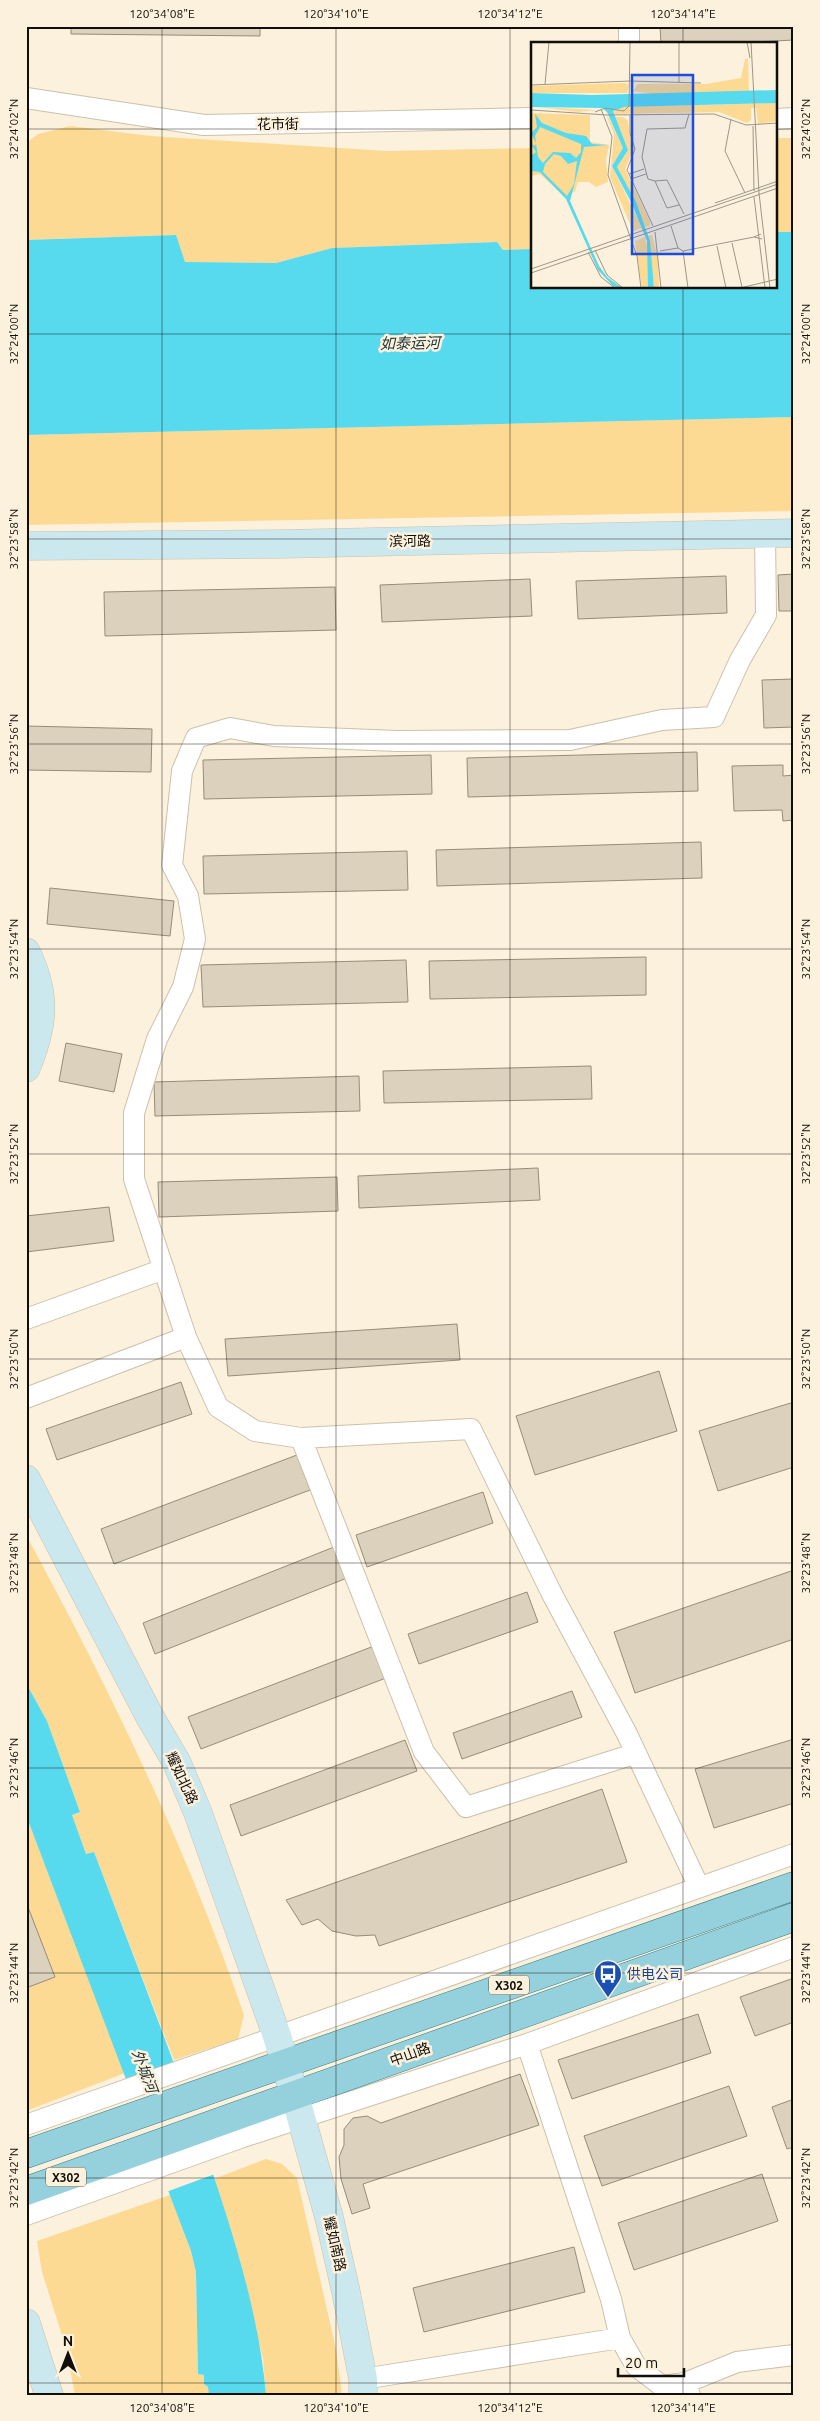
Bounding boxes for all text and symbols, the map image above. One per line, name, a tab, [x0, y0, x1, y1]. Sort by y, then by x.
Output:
text: 120°34'08"E	[129, 7, 195, 20]
text: 120°34'10"E	[303, 7, 369, 20]
text: 120°34'12"E	[477, 7, 543, 20]
text: 120°34'14"E	[650, 7, 716, 20]
inset map	[531, 42, 778, 289]
text: 32°24'02"N	[7, 99, 20, 159]
text: 32°24'02"N	[799, 99, 812, 159]
street label: 花市街	[257, 116, 299, 132]
text: 32°24'00"N	[7, 304, 20, 364]
text: 32°24'00"N	[799, 304, 812, 364]
water label: 如泰运河	[380, 334, 443, 352]
text: 32°23'58"N	[7, 509, 20, 569]
text: 32°23'58"N	[799, 509, 812, 569]
street label: 滨河路	[389, 533, 431, 549]
text: 32°23'56"N	[7, 714, 20, 774]
text: 32°23'56"N	[799, 714, 812, 774]
text: 32°23'54"N	[7, 919, 20, 979]
text: 32°23'54"N	[799, 919, 812, 979]
text: 32°23'52"N	[7, 1124, 20, 1184]
text: 32°23'52"N	[799, 1124, 812, 1184]
text: 32°23'50"N	[7, 1329, 20, 1389]
text: 32°23'50"N	[799, 1329, 812, 1389]
text: 32°23'48"N	[7, 1533, 20, 1593]
text: 32°23'48"N	[799, 1533, 812, 1593]
text: 32°23'46"N	[7, 1738, 20, 1798]
text: 32°23'46"N	[799, 1738, 812, 1798]
street label: 耀如北路	[163, 1749, 201, 1807]
text: 32°23'44"N	[7, 1943, 20, 2003]
text: 32°23'44"N	[799, 1943, 812, 2003]
bus stop icon: 供电公司	[593, 1959, 623, 1998]
place label: 供电公司	[627, 1966, 683, 1982]
road number: X302	[489, 1976, 529, 1994]
street label: 中山路	[388, 2039, 432, 2069]
water label: 外城河	[129, 2047, 162, 2098]
text: 32°23'42"N	[7, 2148, 20, 2208]
text: 32°23'42"N	[799, 2148, 812, 2208]
road number: X302	[46, 2168, 86, 2186]
street label: 耀如南路	[321, 2215, 349, 2273]
north arrow	[42, 2328, 92, 2378]
text: N	[63, 2333, 73, 2349]
scale bar	[618, 2346, 684, 2378]
text: 20 m	[625, 2354, 658, 2371]
text: 120°34'08"E	[129, 2401, 195, 2414]
text: 120°34'10"E	[303, 2401, 369, 2414]
text: 120°34'12"E	[477, 2401, 543, 2414]
text: 120°34'14"E	[650, 2401, 716, 2414]

